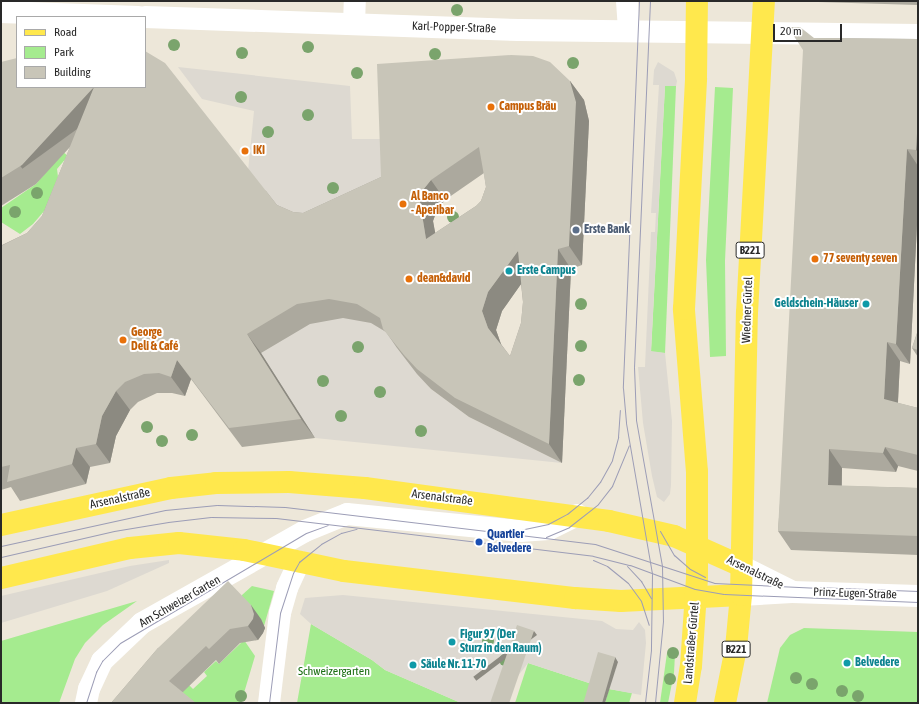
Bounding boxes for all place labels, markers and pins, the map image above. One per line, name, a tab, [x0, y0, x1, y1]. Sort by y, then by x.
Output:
place label: Campus Bräu	[499, 100, 556, 114]
marker: Campus Bräu	[486, 102, 496, 112]
place label: IKI	[253, 144, 265, 158]
marker: IKI	[240, 146, 250, 156]
place label: Al Banco - Aperibar	[411, 190, 454, 218]
marker: Al Banco - Aperibar	[398, 199, 408, 209]
place label: Erste Bank	[584, 223, 630, 237]
marker: Erste Bank	[571, 225, 581, 235]
place label: 77 seventy seven	[823, 252, 897, 266]
marker: 77 seventy seven	[810, 254, 820, 264]
place label: Erste Campus	[517, 264, 576, 278]
marker: Erste Campus	[504, 266, 514, 276]
place label: dean&david	[417, 272, 470, 286]
marker: dean&david	[404, 274, 414, 284]
place label: Geldschein-Häuser	[774, 297, 858, 311]
marker: Geldschein-Häuser	[861, 299, 871, 309]
place label: George Deli & Café	[131, 326, 178, 354]
marker: George Deli & Café	[118, 335, 128, 345]
place label: Quartier Belvedere	[487, 528, 532, 556]
marker: Quartier Belvedere	[474, 537, 484, 547]
place label: Figur 97 (Der Sturz in den Raum)	[460, 628, 542, 656]
marker: Figur 97 (Der Sturz in den Raum)	[447, 637, 457, 647]
place label: Belvedere	[855, 656, 900, 670]
place label: Säule Nr. 11-70	[421, 658, 486, 672]
marker: Belvedere	[842, 658, 852, 668]
marker: Säule Nr. 11-70	[408, 660, 418, 670]

